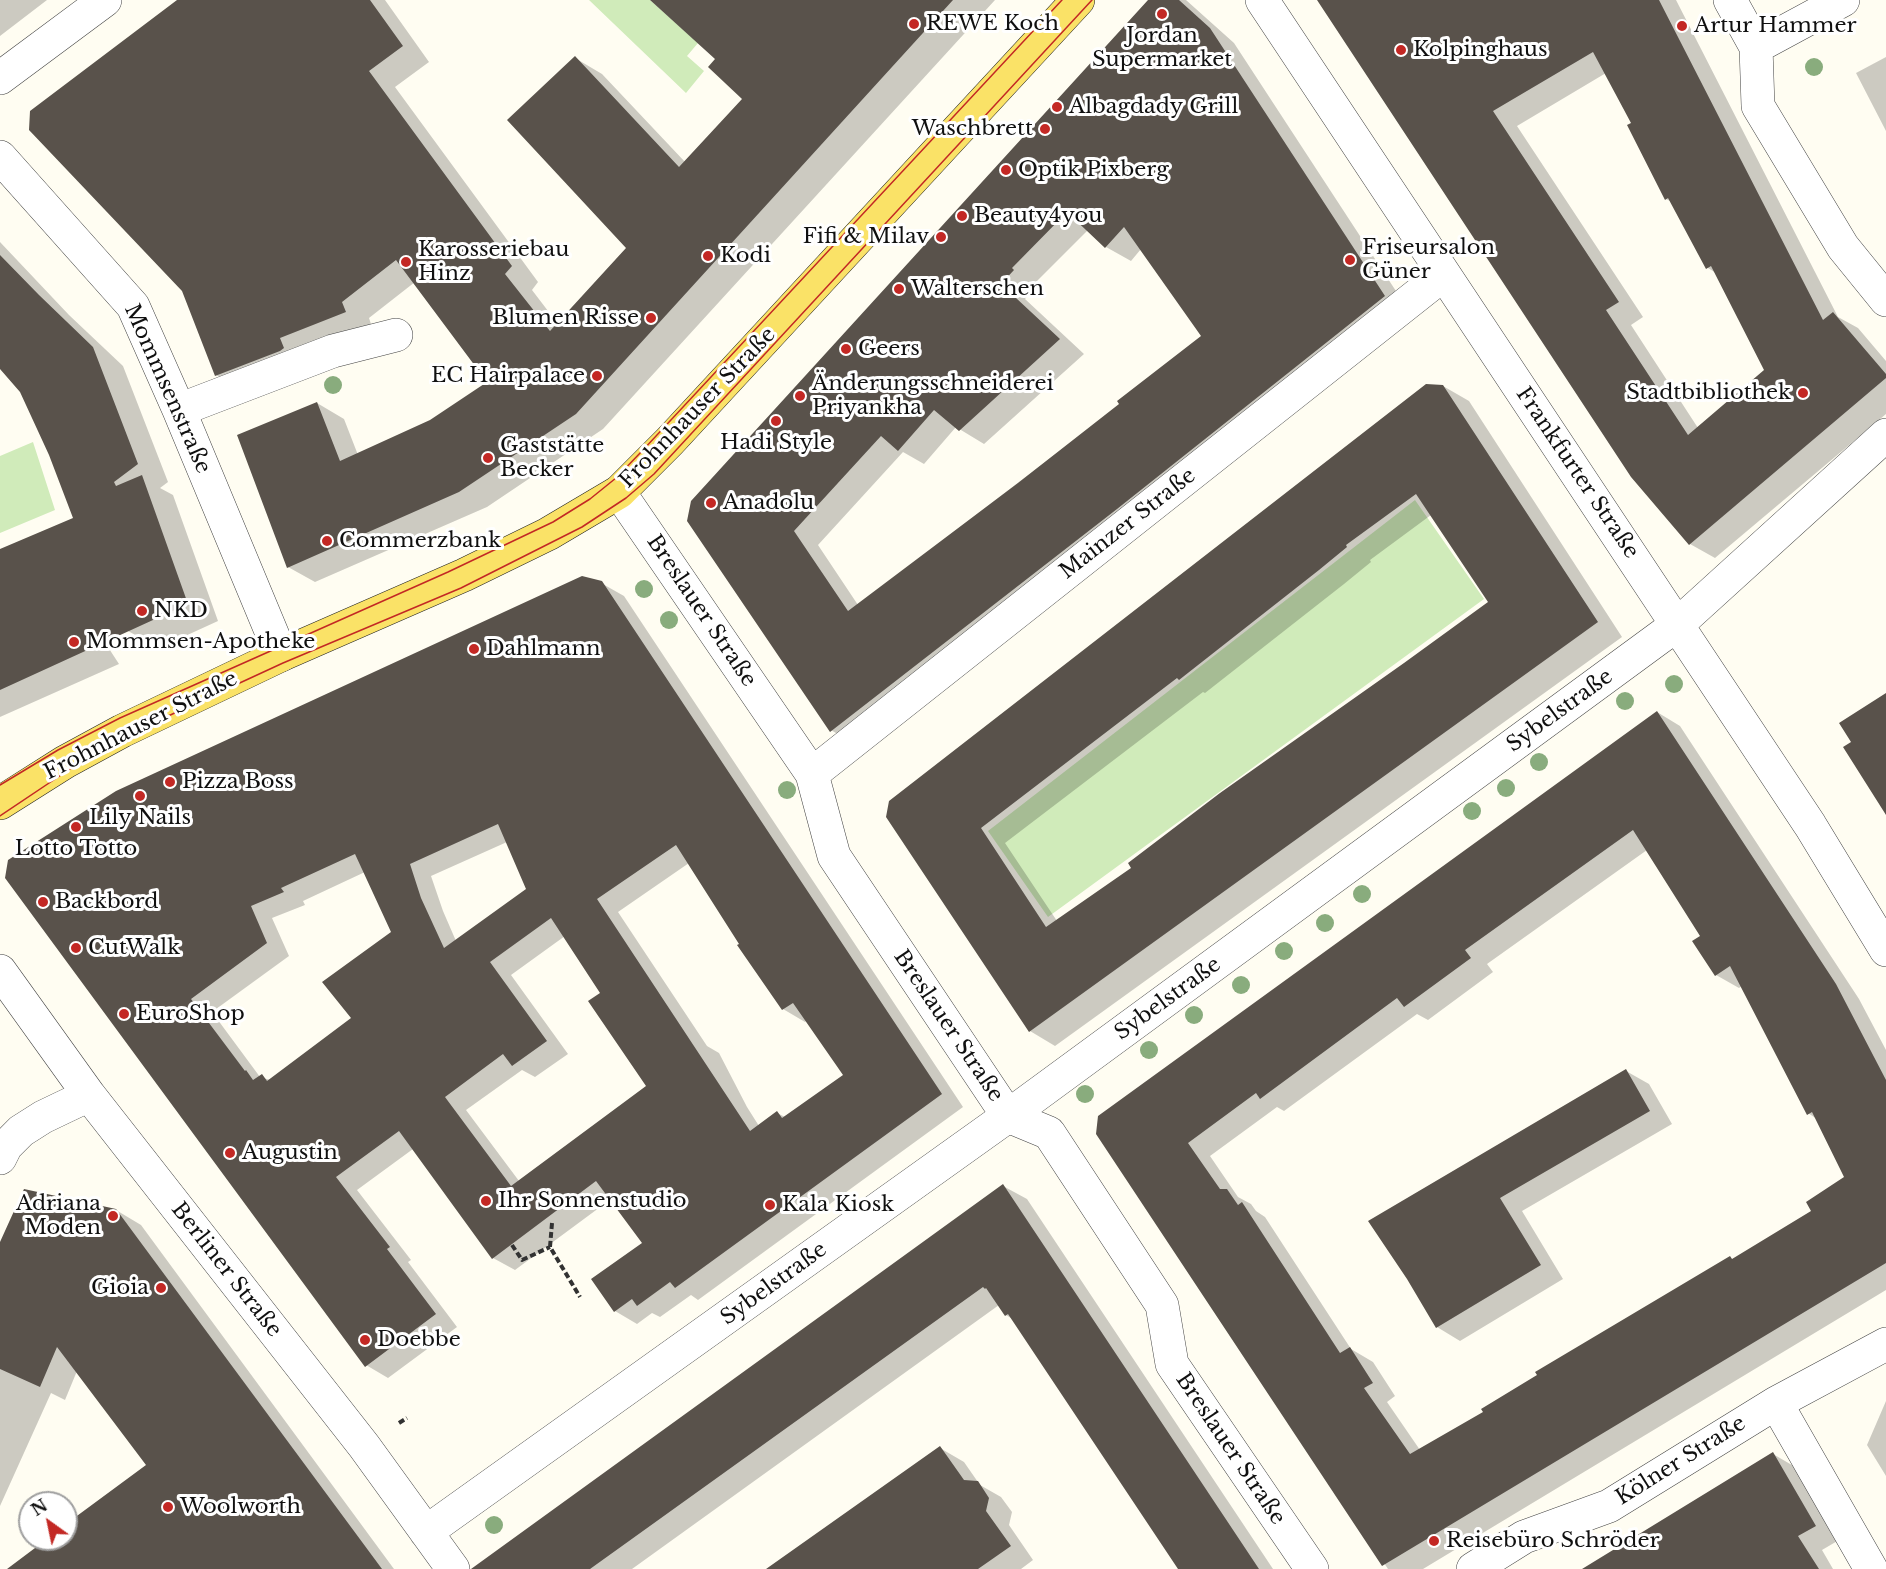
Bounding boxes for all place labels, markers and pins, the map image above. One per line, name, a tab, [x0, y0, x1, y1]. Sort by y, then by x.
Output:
marker: Jordan Supermarket	[1155, 7, 1169, 21]
place label: REWE Koch	[926, 11, 1059, 37]
place label: Artur Hammer	[1694, 13, 1856, 39]
marker: REWE Koch	[907, 17, 921, 31]
marker: Artur Hammer	[1675, 19, 1689, 33]
place label: Jordan Supermarket	[1092, 23, 1232, 73]
place label: Kolpinghaus	[1413, 37, 1547, 63]
marker: Kolpinghaus	[1394, 43, 1408, 57]
place label: Albagdady Grill	[1069, 94, 1238, 120]
marker: Albagdady Grill	[1050, 100, 1064, 114]
place label: Waschbrett	[912, 116, 1033, 142]
marker: Waschbrett	[1038, 122, 1052, 136]
place label: Optik Pixberg	[1018, 157, 1169, 183]
marker: Optik Pixberg	[999, 163, 1013, 177]
place label: Beauty4you	[974, 203, 1102, 229]
marker: Beauty4you	[955, 209, 969, 223]
place label: Fifi & Milav	[803, 224, 929, 250]
marker: Fifi & Milav	[934, 230, 948, 244]
place label: Friseursalon Güner	[1362, 235, 1495, 285]
place label: Karosseriebau Hinz	[418, 237, 569, 287]
place label: Kodi	[720, 243, 771, 269]
marker: Kodi	[701, 249, 715, 263]
marker: Friseursalon Güner	[1343, 253, 1357, 267]
marker: Karosseriebau Hinz	[399, 255, 413, 269]
place label: Walterschen	[911, 276, 1044, 302]
marker: Walterschen	[892, 282, 906, 296]
place label: Blumen Risse	[492, 305, 639, 331]
marker: Blumen Risse	[644, 311, 658, 325]
place label: Geers	[858, 336, 920, 362]
marker: Geers	[839, 342, 853, 356]
place label: EC Hairpalace	[431, 363, 585, 389]
marker: EC Hairpalace	[590, 369, 604, 383]
place label: Änderungsschneiderei Priyankha	[812, 371, 1054, 421]
place label: Stadtbibliothek	[1626, 380, 1791, 406]
marker: Stadtbibliothek	[1796, 386, 1810, 400]
marker: Änderungsschneiderei Priyankha	[793, 389, 807, 403]
marker: Hadi Style	[769, 414, 783, 428]
place label: Hadi Style	[720, 430, 832, 456]
place label: Gaststätte Becker	[500, 433, 604, 483]
marker: Gaststätte Becker	[481, 451, 495, 465]
place label: Anadolu	[723, 490, 814, 516]
marker: Anadolu	[704, 496, 718, 510]
place label: Commerzbank	[339, 528, 501, 554]
marker: Commerzbank	[320, 534, 334, 548]
place label: NKD	[154, 598, 208, 624]
marker: NKD	[135, 604, 149, 618]
place label: Mommsen-Apotheke	[86, 629, 315, 655]
marker: Mommsen-Apotheke	[67, 635, 81, 649]
place label: Dahlmann	[486, 636, 600, 662]
marker: Dahlmann	[467, 642, 481, 656]
place label: Pizza Boss	[182, 769, 294, 795]
marker: Pizza Boss	[163, 775, 177, 789]
marker: Lily Nails	[133, 789, 147, 803]
place label: Lily Nails	[89, 805, 191, 831]
marker: Lotto Totto	[69, 820, 83, 834]
place label: Lotto Totto	[15, 836, 137, 862]
place label: Backbord	[55, 889, 158, 915]
marker: Backbord	[36, 895, 50, 909]
place label: CutWalk	[88, 935, 180, 961]
marker: CutWalk	[69, 941, 83, 955]
place label: EuroShop	[136, 1001, 245, 1027]
marker: EuroShop	[117, 1007, 131, 1021]
place label: Augustin	[242, 1140, 338, 1166]
marker: Augustin	[223, 1146, 237, 1160]
place label: Ihr Sonnenstudio	[498, 1188, 687, 1214]
place label: Adriana Moden	[16, 1191, 101, 1241]
place label: Kala Kiosk	[782, 1192, 894, 1218]
marker: Ihr Sonnenstudio	[479, 1194, 493, 1208]
marker: Kala Kiosk	[763, 1198, 777, 1212]
marker: Adriana Moden	[106, 1209, 120, 1223]
place label: Gioia	[91, 1275, 149, 1301]
marker: Gioia	[154, 1281, 168, 1295]
place label: Doebbe	[377, 1327, 461, 1353]
marker: Doebbe	[358, 1333, 372, 1347]
place label: Woolworth	[180, 1494, 301, 1520]
marker: Woolworth	[161, 1500, 175, 1514]
place label: Reisebüro Schröder	[1446, 1528, 1660, 1554]
marker: Reisebüro Schröder	[1427, 1534, 1441, 1548]

